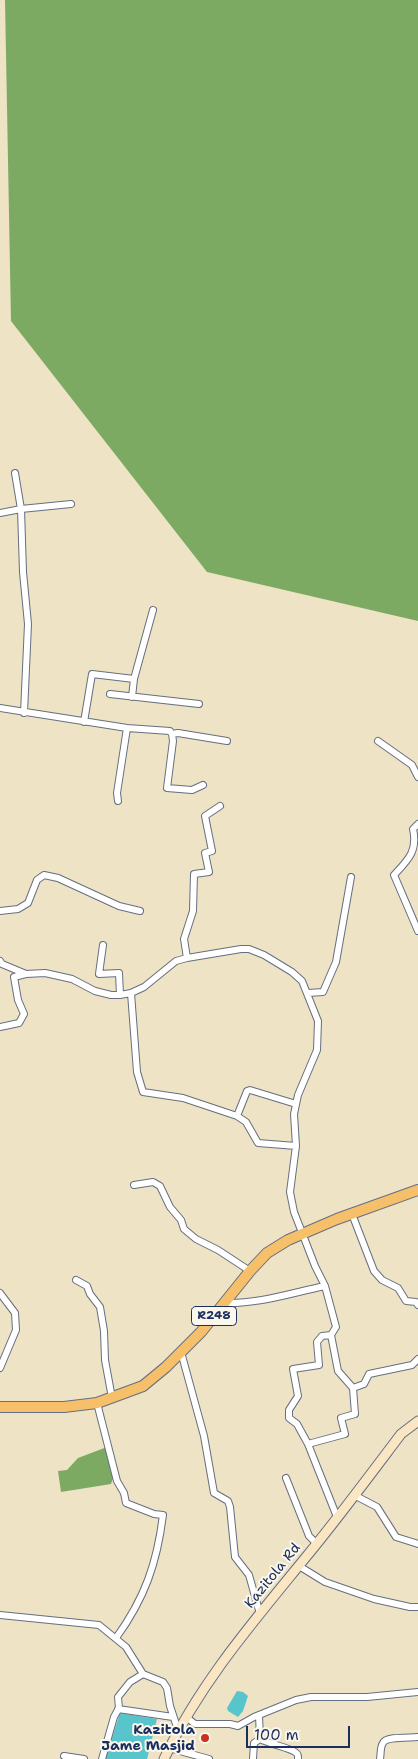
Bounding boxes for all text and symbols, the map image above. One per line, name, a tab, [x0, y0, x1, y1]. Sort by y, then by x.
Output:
road number: R248	[192, 1306, 236, 1325]
street label: Kazitola Rd	[242, 1540, 304, 1612]
scale bar	[248, 1716, 352, 1748]
place label: Kazitola Jame Masjid	[101, 1722, 195, 1754]
text: 100 m	[254, 1725, 299, 1745]
marker: Kazitola Jame Masjid	[199, 1732, 211, 1744]

